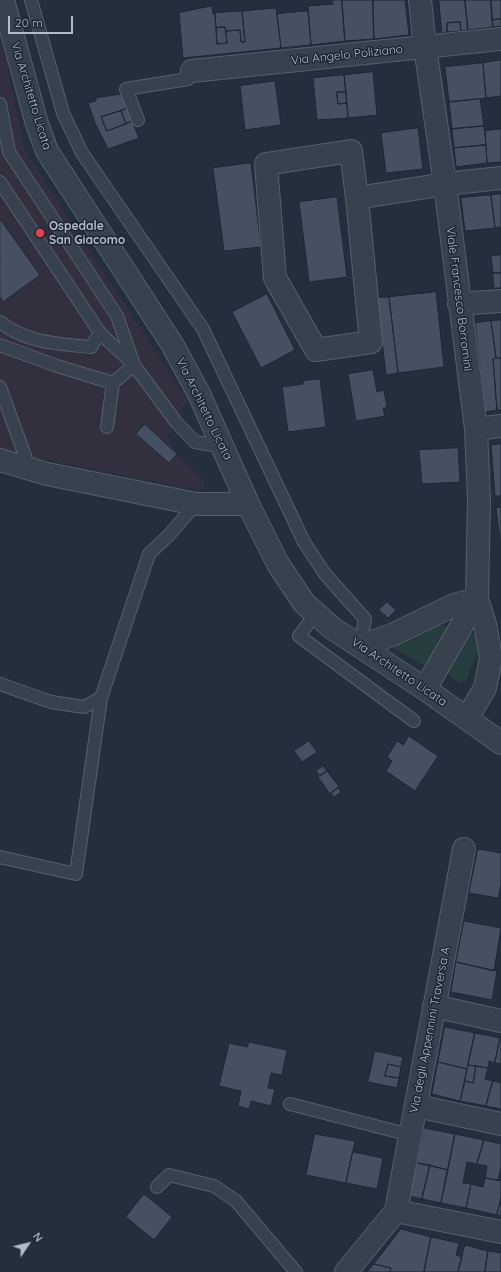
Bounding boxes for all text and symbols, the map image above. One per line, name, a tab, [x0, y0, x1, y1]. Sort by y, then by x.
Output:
scale bar	[10, 8, 75, 34]
text: 20 m	[15, 15, 43, 30]
street label: Via Architetto Licata	[8, 40, 54, 152]
street label: Via Angelo Poliziano	[290, 42, 404, 68]
place label: Ospedale San Giacomo	[49, 219, 125, 247]
street label: Viale Francesco Borromini	[443, 226, 475, 372]
marker: Ospedale San Giacomo	[34, 227, 46, 239]
street label: Via Architetto Licata	[173, 356, 235, 462]
street label: Via Architetto Licata	[349, 635, 449, 709]
street label: Via degli Appennini Traversa A	[407, 946, 453, 1114]
north arrow	[8, 1224, 48, 1264]
text: N	[30, 1230, 46, 1244]

